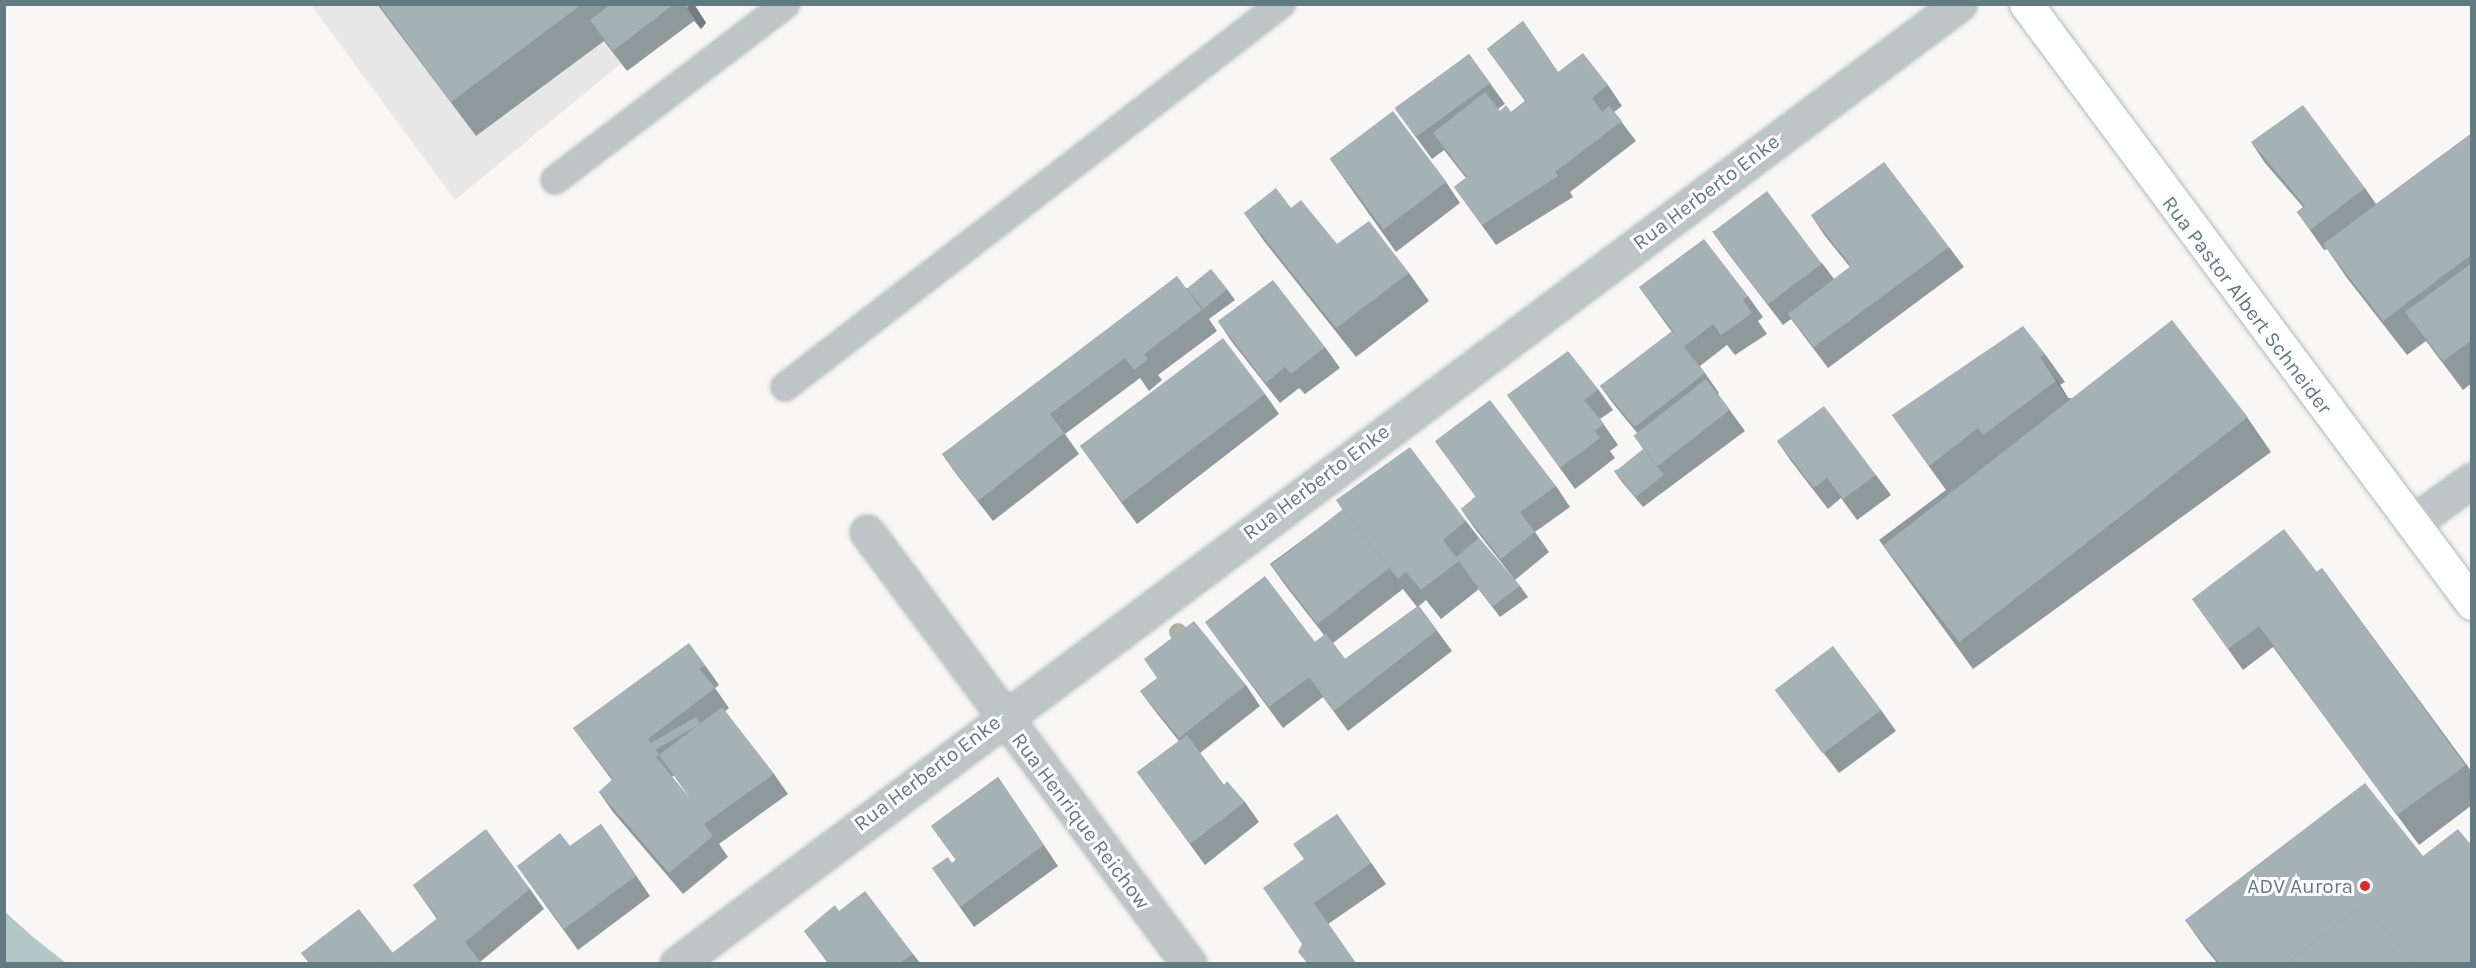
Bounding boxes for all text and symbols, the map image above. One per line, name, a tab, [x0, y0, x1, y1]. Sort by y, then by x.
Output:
street label: Rua Herberto Enke	[1628, 129, 1784, 255]
street label: Rua Pastor Albert Schneider	[2157, 191, 2337, 419]
street label: Rua Herberto Enke	[1238, 419, 1394, 545]
street label: Rua Herberto Enke	[849, 710, 1005, 836]
street label: Rua Henrique Reichow	[1006, 728, 1156, 914]
place label: ADV Aurora	[2247, 873, 2353, 899]
marker: ADV Aurora	[2358, 879, 2372, 893]

